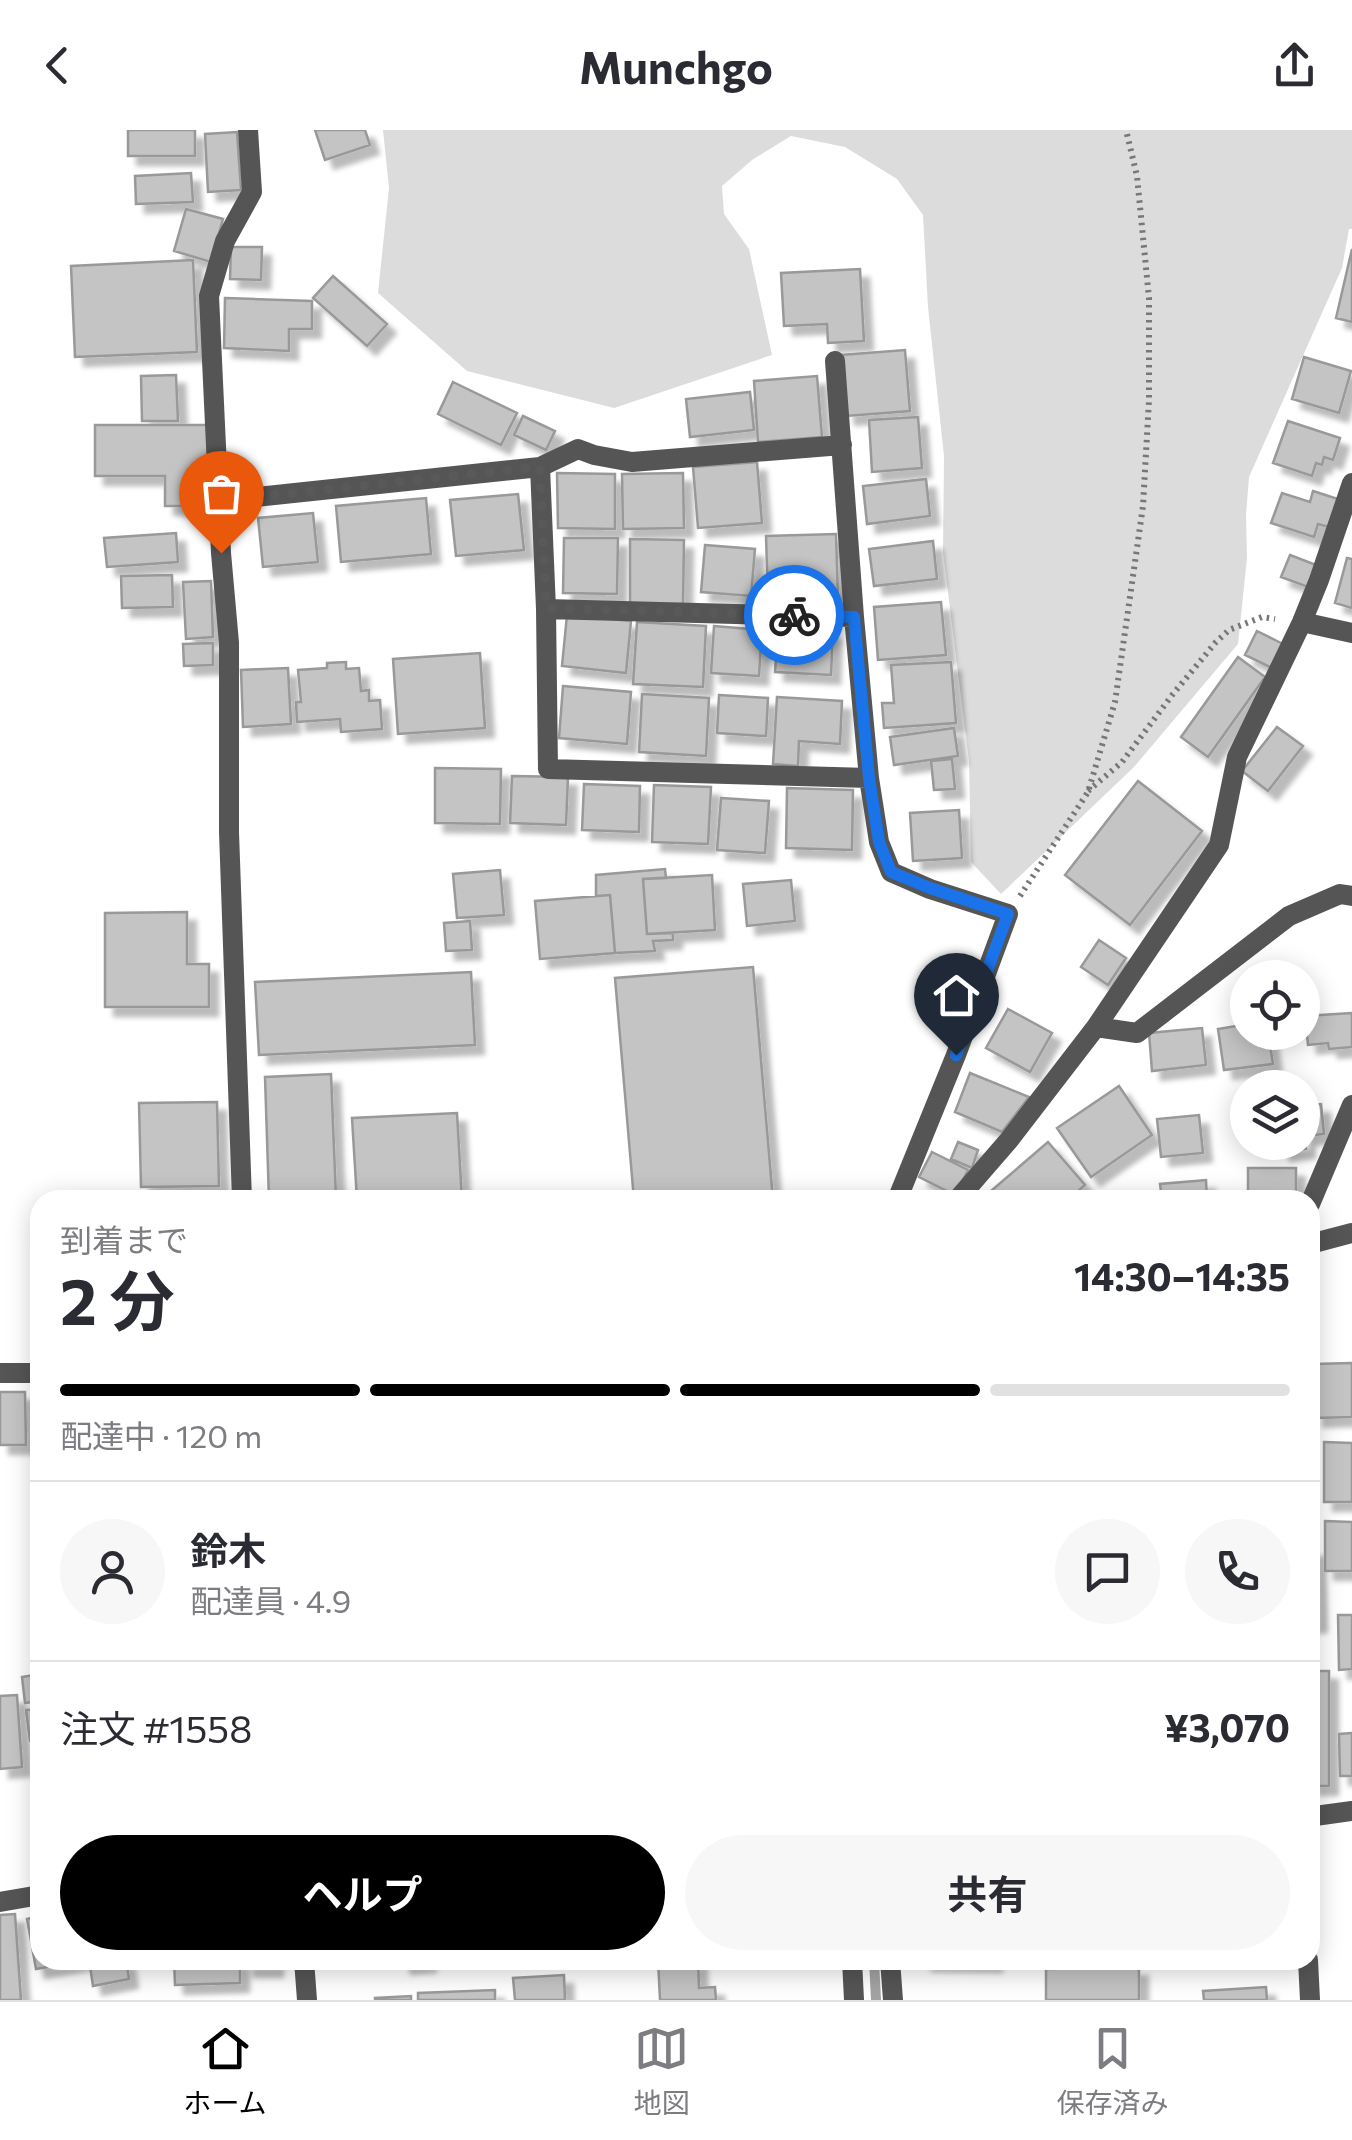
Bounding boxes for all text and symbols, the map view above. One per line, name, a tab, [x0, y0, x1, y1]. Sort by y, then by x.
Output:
icon: back	[30, 38, 85, 93]
text: Munchgo	[579, 38, 773, 93]
icon: share	[1267, 38, 1322, 93]
pin	[179, 451, 264, 554]
icon: bag	[194, 466, 249, 521]
courier	[744, 565, 844, 665]
icon: bike	[767, 588, 822, 643]
pin	[914, 953, 999, 1056]
map controls	[1230, 960, 1320, 1160]
button: locate	[1230, 960, 1320, 1050]
icon: home	[929, 968, 984, 1023]
button: layers	[1230, 1070, 1320, 1160]
text: 到着まで	[60, 1219, 188, 1259]
text: 14:30–14:35	[1074, 1252, 1290, 1299]
text: 2 分	[60, 1259, 174, 1338]
text: 配達中 · 120 m	[60, 1415, 262, 1455]
button: person	[60, 1519, 165, 1624]
button: chat	[1055, 1519, 1160, 1624]
button: phone	[1185, 1519, 1290, 1624]
text: 鈴木	[190, 1526, 266, 1573]
text: 配達員 · 4.9	[190, 1580, 351, 1620]
text: ¥3,070	[1164, 1703, 1290, 1750]
text: 注文 #1558	[60, 1704, 252, 1751]
button: ヘルプ	[60, 1835, 665, 1950]
button: 共有	[685, 1835, 1290, 1950]
tab: ホーム	[183, 2021, 267, 2121]
tab: 地図	[634, 2021, 690, 2121]
tab: 保存済み	[1056, 2021, 1169, 2121]

